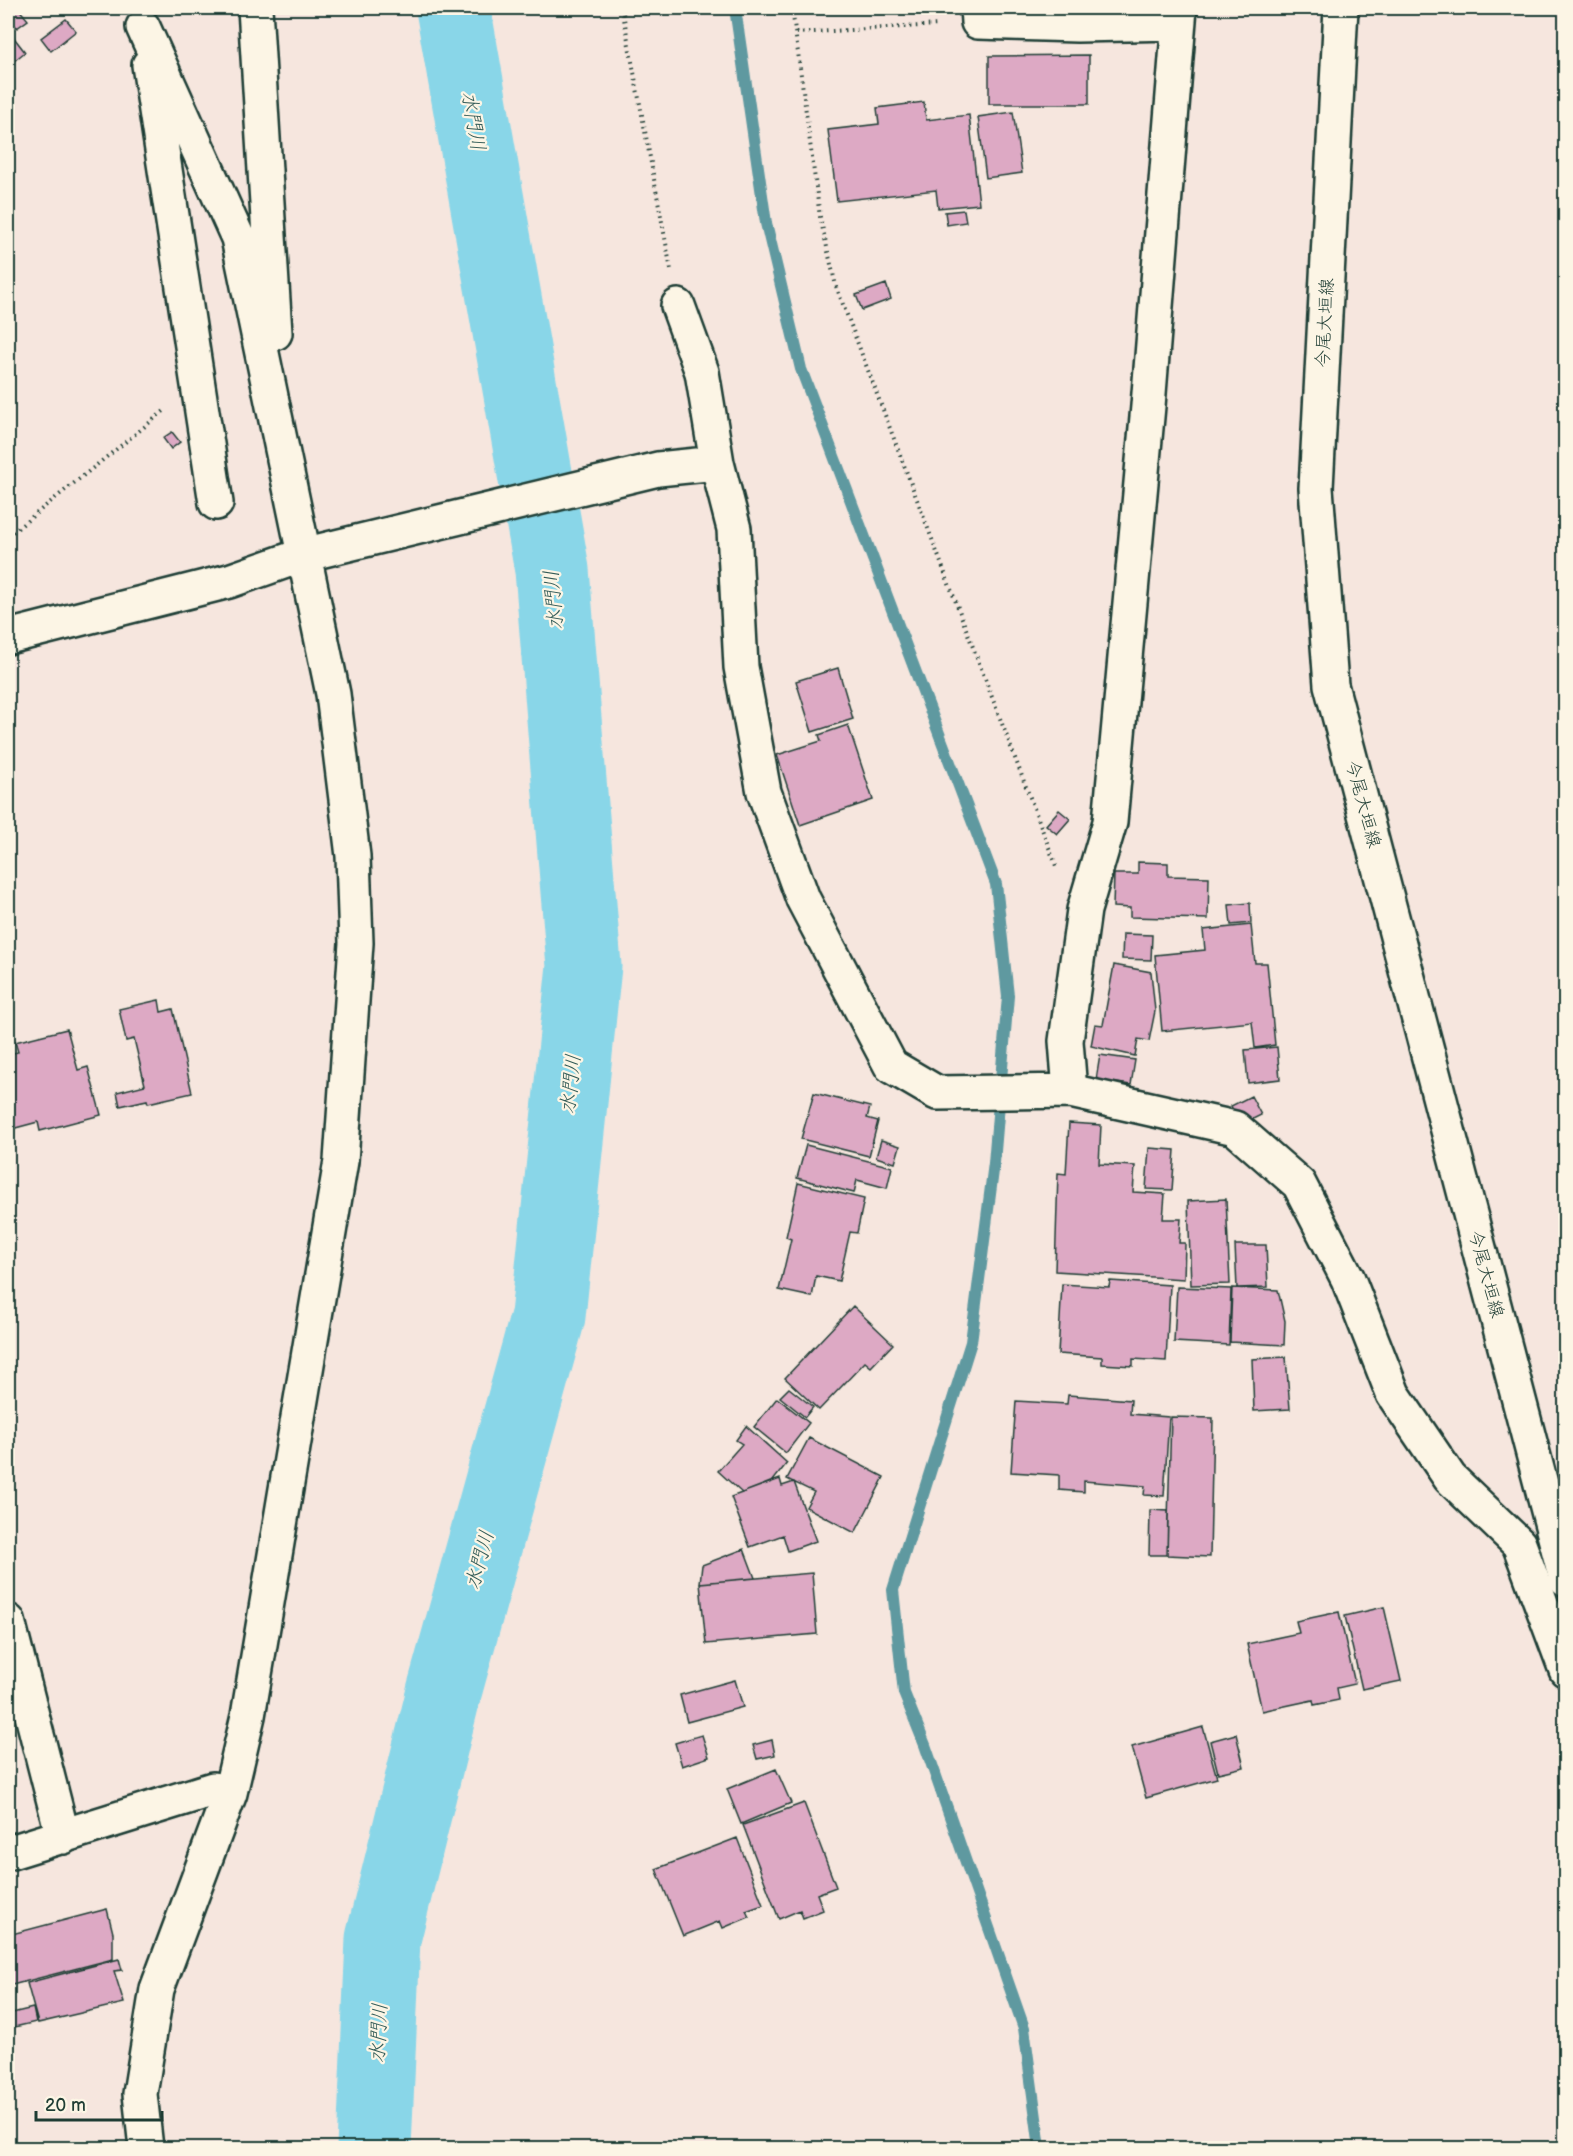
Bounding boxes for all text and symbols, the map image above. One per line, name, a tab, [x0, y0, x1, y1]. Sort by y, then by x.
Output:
water label: 水門川	[456, 89, 490, 153]
street label: 今尾大垣線	[1312, 278, 1338, 368]
water label: 水門川	[539, 569, 569, 631]
street label: 今尾大垣線	[1341, 758, 1385, 850]
water label: 水門川	[556, 1053, 586, 1115]
street label: 今尾大垣線	[1464, 1228, 1508, 1320]
water label: 水門川	[461, 1528, 499, 1592]
water label: 水門川	[365, 2002, 393, 2064]
scale bar	[36, 2084, 162, 2122]
text: 20 m	[45, 2095, 86, 2116]

